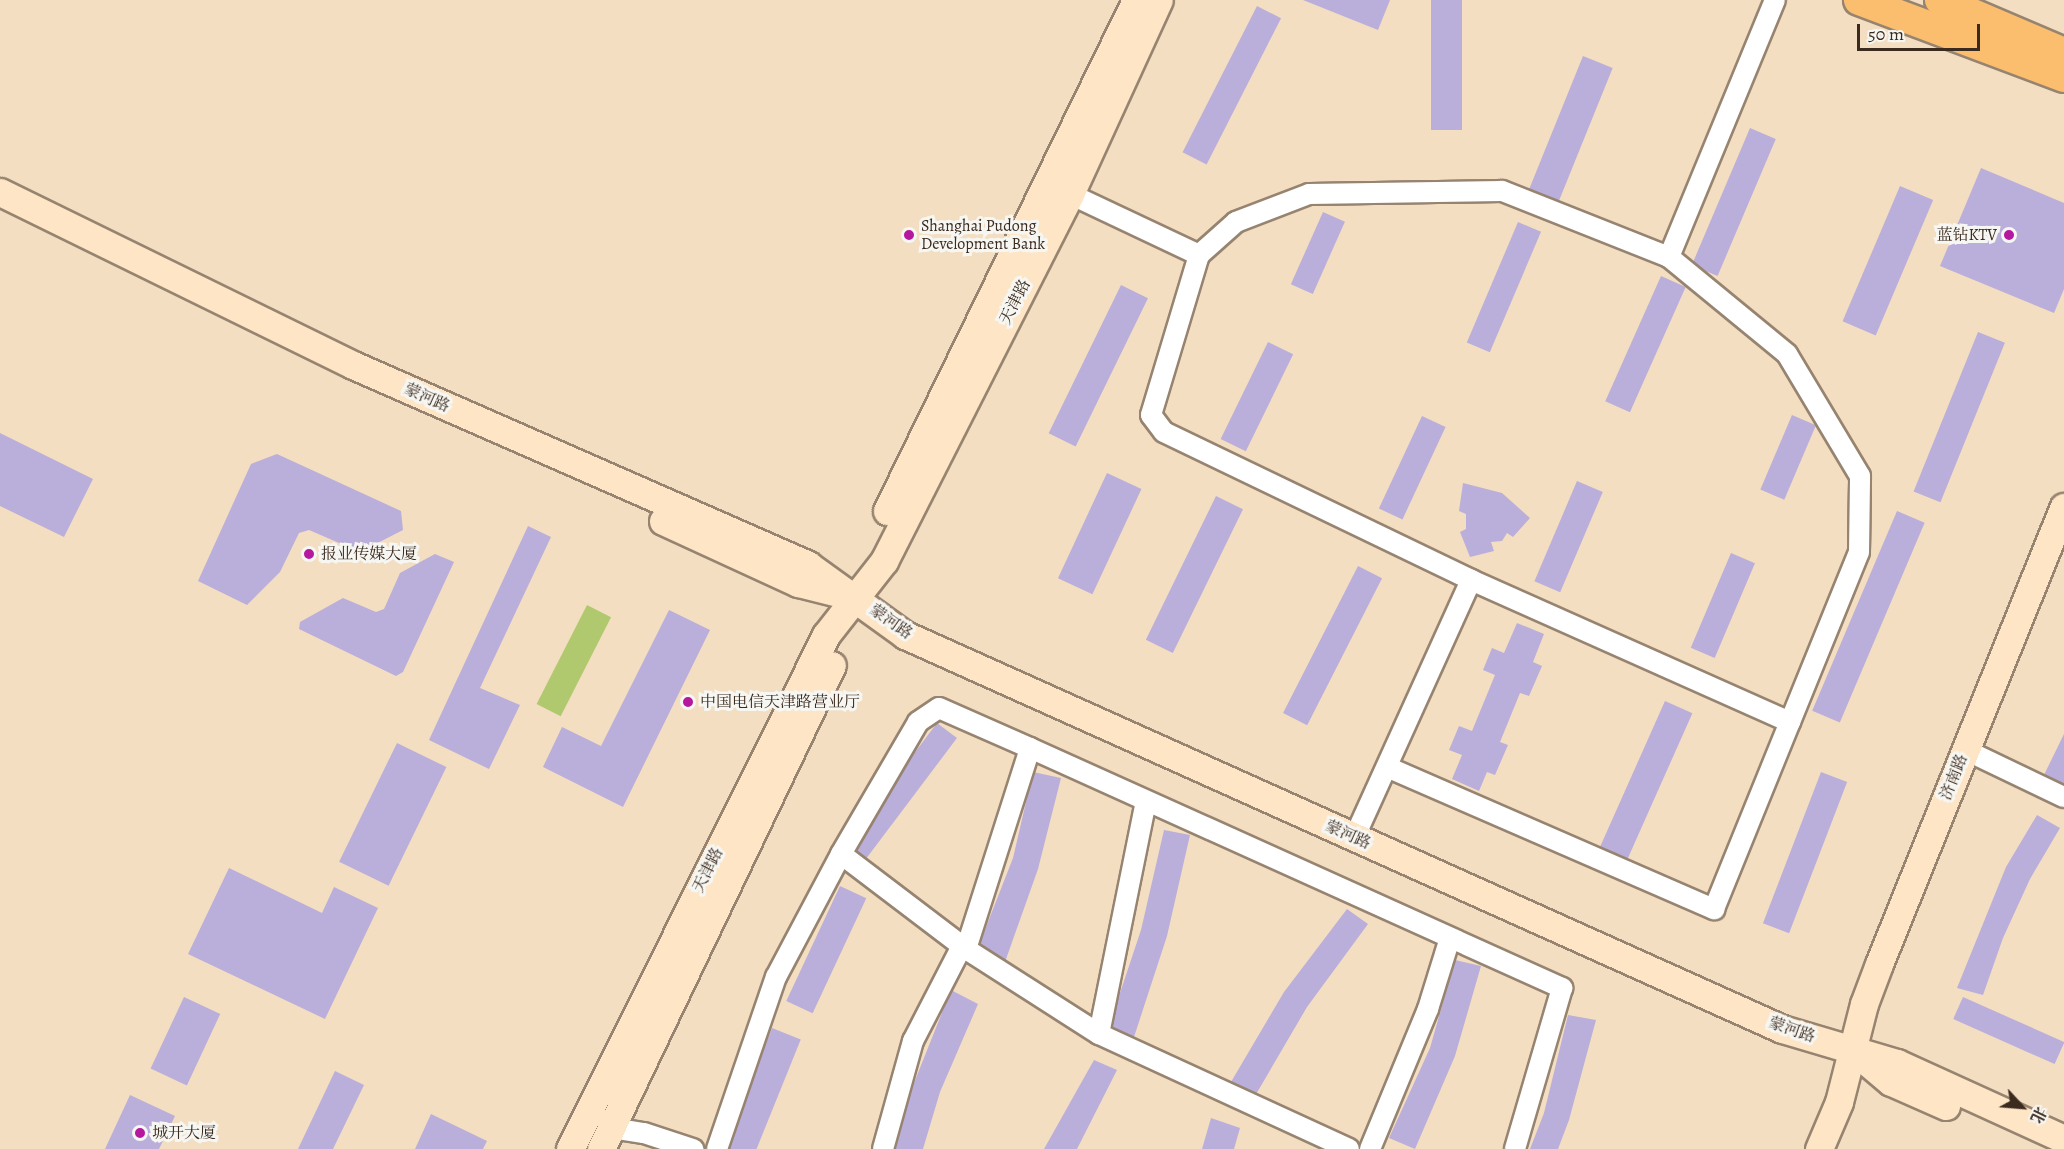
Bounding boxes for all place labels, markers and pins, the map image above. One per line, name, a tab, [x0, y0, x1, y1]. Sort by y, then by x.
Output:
place label: Shanghai Pudong Development Bank	[921, 216, 1045, 254]
place label: 蓝钻KTV	[1936, 225, 1997, 245]
marker: Shanghai Pudong Development Bank	[902, 228, 916, 242]
marker: 蓝钻KTV	[2002, 228, 2016, 242]
place label: 报业传媒大厦	[321, 544, 417, 564]
marker: 报业传媒大厦	[302, 547, 316, 561]
place label: 中国电信天津路营业厅	[700, 692, 860, 712]
marker: 中国电信天津路营业厅	[681, 695, 695, 709]
place label: 城开大厦	[152, 1123, 216, 1143]
marker: 城开大厦	[133, 1126, 147, 1140]

